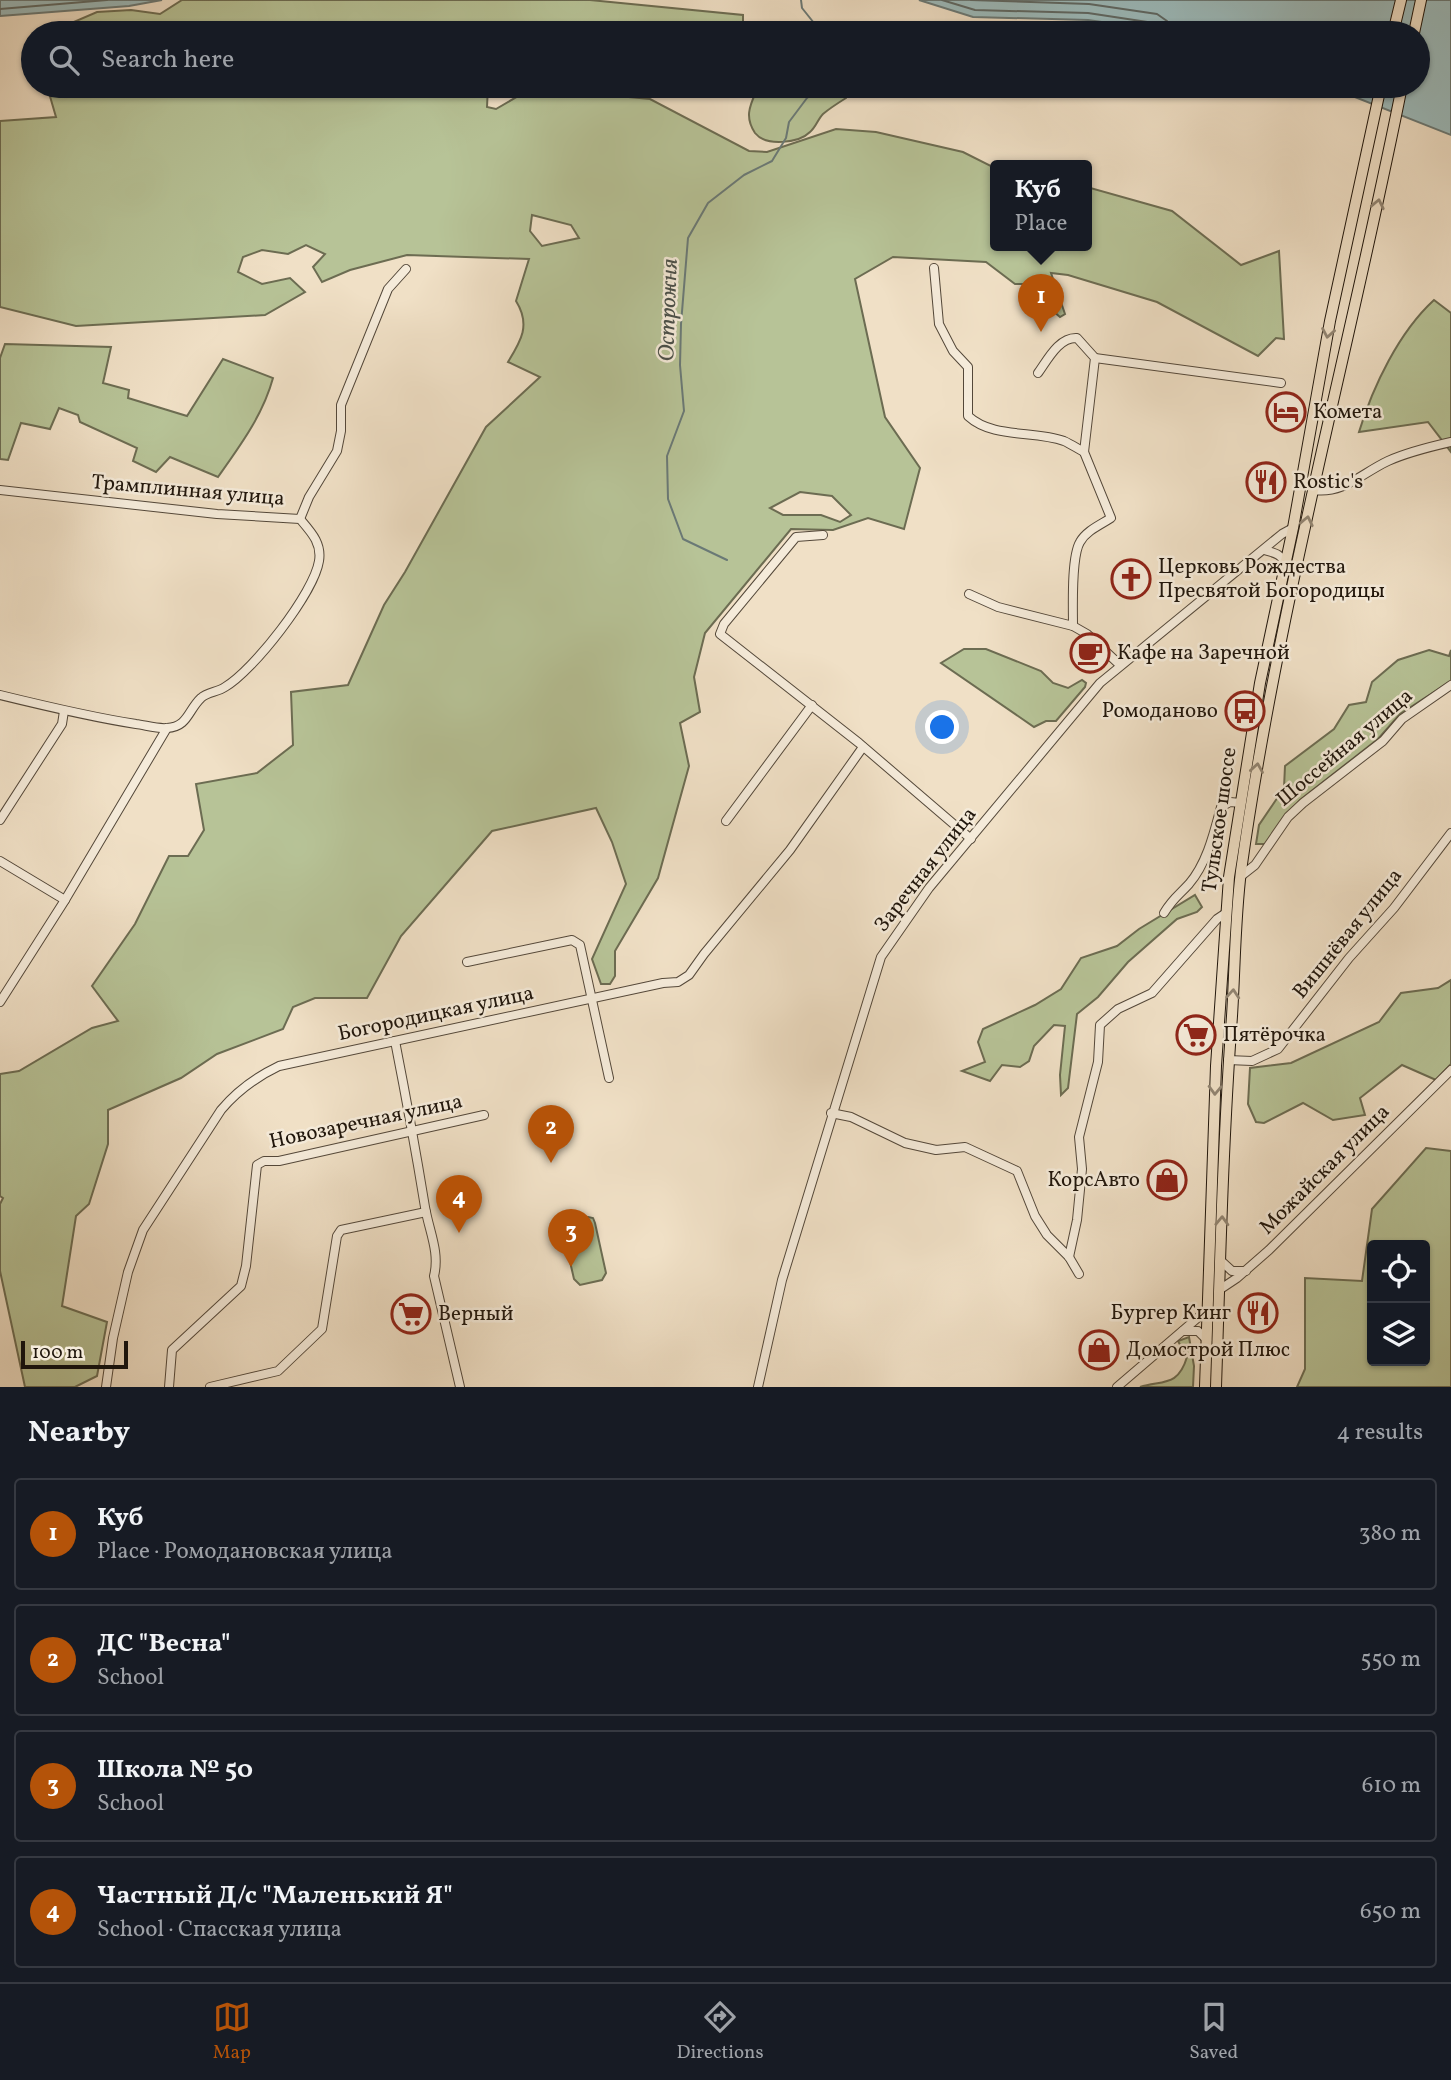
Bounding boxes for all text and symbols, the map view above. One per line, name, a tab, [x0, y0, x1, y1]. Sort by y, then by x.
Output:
search box	[21, 21, 1430, 98]
icon: search	[45, 41, 83, 79]
text: Search here	[101, 42, 234, 78]
popup	[990, 160, 1092, 251]
text: Куб	[1015, 172, 1061, 208]
one-way arrow	[1370, 198, 1385, 210]
text: Place	[1015, 208, 1067, 240]
water label: Острожня	[651, 258, 687, 362]
pin: 1	[1018, 274, 1064, 332]
one-way arrow	[1321, 327, 1336, 339]
hotel icon: Комета	[1265, 391, 1307, 433]
place label: Комета	[1313, 398, 1382, 427]
restaurant icon: Rostic's	[1245, 461, 1287, 503]
street label: Трамплинная улица	[90, 468, 286, 514]
place label: Rostic's	[1293, 468, 1363, 497]
one-way arrow	[1299, 515, 1314, 527]
place label: Церковь Рождества Пресвятой Богородицы	[1158, 553, 1385, 606]
church icon: Церковь Рождества Пресвятой Богородицы	[1110, 558, 1152, 600]
cafe icon: Кафе на Заречной	[1069, 632, 1111, 674]
place label: Кафе на Заречной	[1117, 639, 1290, 668]
street label: Шоссейная улица	[1271, 682, 1419, 814]
bus stop icon: Ромоданово	[1224, 690, 1266, 732]
place label: Ромоданово	[1102, 697, 1218, 726]
your location	[925, 710, 959, 744]
street label: Тульское шоссе	[1195, 745, 1245, 895]
one-way arrow	[1249, 762, 1264, 774]
street label: Заречная улица	[868, 801, 984, 939]
street label: Вишнёвая улица	[1286, 863, 1410, 1005]
street label: Богородицкая улица	[335, 979, 537, 1049]
one-way arrow	[1225, 988, 1240, 999]
supermarket icon: Пятёрочка	[1175, 1014, 1217, 1056]
place label: Пятёрочка	[1223, 1021, 1326, 1050]
one-way arrow	[1208, 1085, 1223, 1096]
street label: Новозаречная улица	[267, 1087, 465, 1157]
street label: Можайская улица	[1253, 1098, 1397, 1242]
pin: 2	[528, 1105, 574, 1163]
shop icon: КорсАвто	[1146, 1159, 1188, 1201]
place label: КорсАвто	[1048, 1166, 1140, 1195]
pin: 4	[436, 1175, 482, 1233]
pin: 3	[548, 1209, 594, 1267]
one-way arrow	[1214, 1215, 1229, 1226]
map controls	[1367, 1240, 1430, 1366]
button: locate	[1367, 1240, 1430, 1303]
restaurant icon: Бургер Кинг	[1237, 1292, 1279, 1334]
supermarket icon: Верный	[390, 1293, 432, 1335]
place label: Бургер Кинг	[1111, 1299, 1231, 1328]
place label: Верный	[438, 1300, 514, 1329]
button: layers	[1367, 1303, 1430, 1366]
shop icon: Домострой Плюс	[1078, 1329, 1120, 1371]
place label: Домострой Плюс	[1126, 1336, 1290, 1365]
scale bar	[21, 1338, 128, 1370]
text: 100 m	[32, 1340, 83, 1366]
text: Nearby	[28, 1412, 130, 1454]
text: 4 results	[1337, 1417, 1423, 1449]
text: Куб	[97, 1500, 144, 1536]
text: 1	[48, 1518, 58, 1550]
text: 380 m	[1359, 1518, 1421, 1550]
text: Place · Ромодановская улица	[97, 1536, 393, 1568]
text: ДС "Весна"	[97, 1626, 231, 1662]
text: 2	[47, 1644, 59, 1676]
text: 550 m	[1361, 1644, 1421, 1676]
text: School	[97, 1662, 164, 1694]
text: Школа № 50	[97, 1752, 253, 1788]
text: 3	[47, 1770, 59, 1802]
text: 610 m	[1362, 1770, 1421, 1802]
text: School	[97, 1788, 164, 1820]
text: Частный Д/с "Маленький Я"	[97, 1878, 453, 1914]
text: 4	[46, 1896, 60, 1928]
text: 650 m	[1360, 1896, 1421, 1928]
text: School · Спасская улица	[97, 1914, 342, 1946]
tab: Map	[213, 1998, 251, 2066]
tab: Directions	[677, 1998, 764, 2066]
tab: Saved	[1189, 1998, 1238, 2066]

